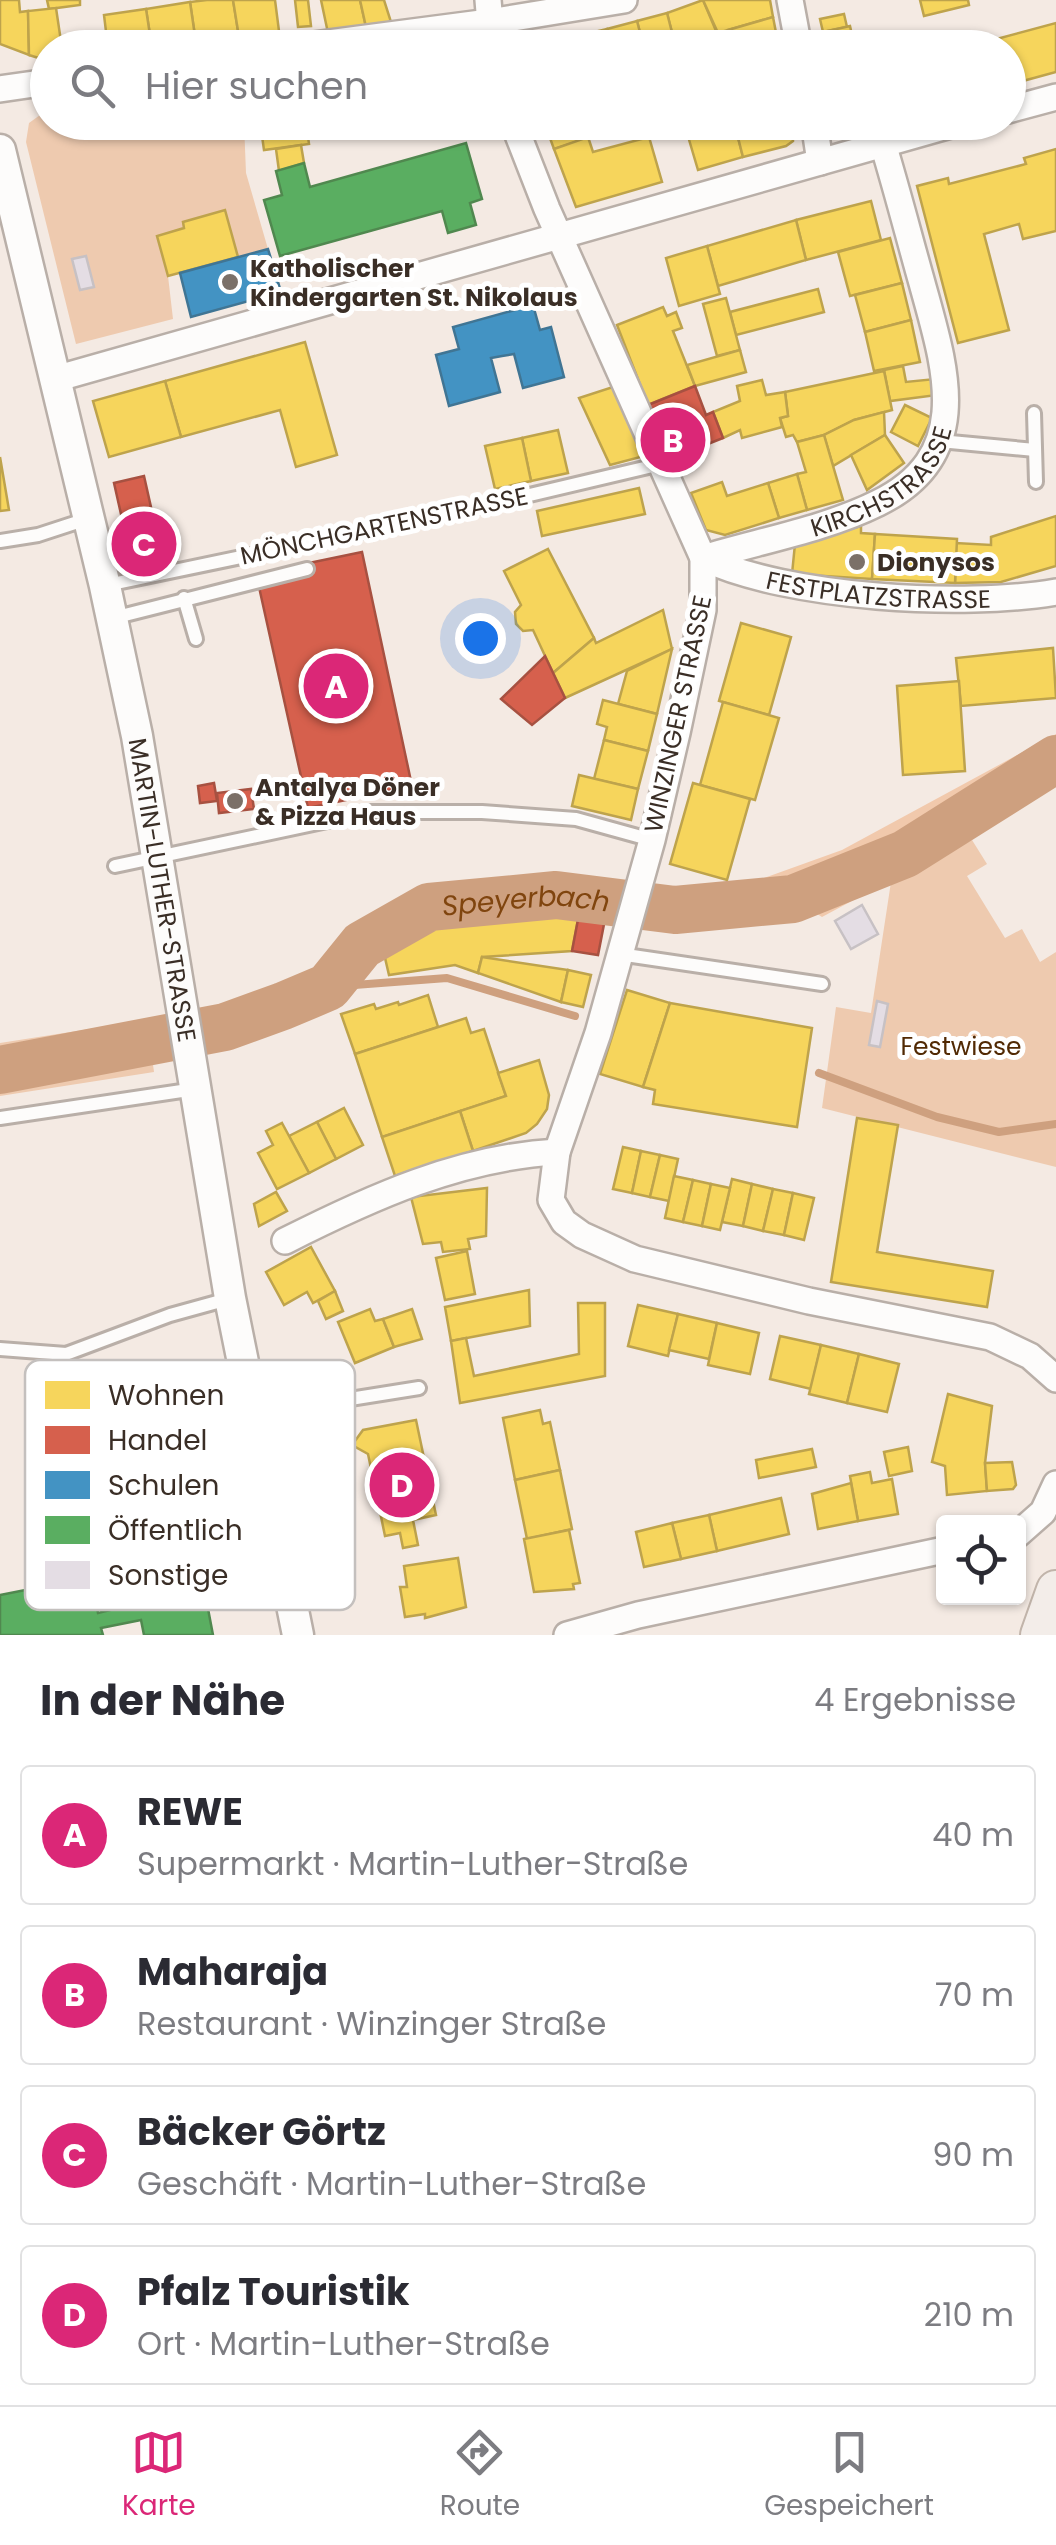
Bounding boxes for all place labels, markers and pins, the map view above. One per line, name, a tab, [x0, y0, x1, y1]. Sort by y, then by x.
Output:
place label: Katholischer Kindergarten St. Nikolaus	[250, 251, 578, 315]
marker: Katholischer Kindergarten St. Nikolaus	[219, 271, 241, 293]
pin: B	[640, 402, 706, 478]
pin: C	[112, 506, 176, 582]
place label: Dionysos	[877, 545, 995, 580]
marker: Dionysos	[846, 551, 868, 573]
pin: A	[304, 648, 368, 724]
place label: Antalya Döner & Pizza Haus	[255, 770, 440, 834]
marker: Antalya Döner & Pizza Haus	[224, 790, 246, 812]
pin: D	[370, 1448, 434, 1522]

